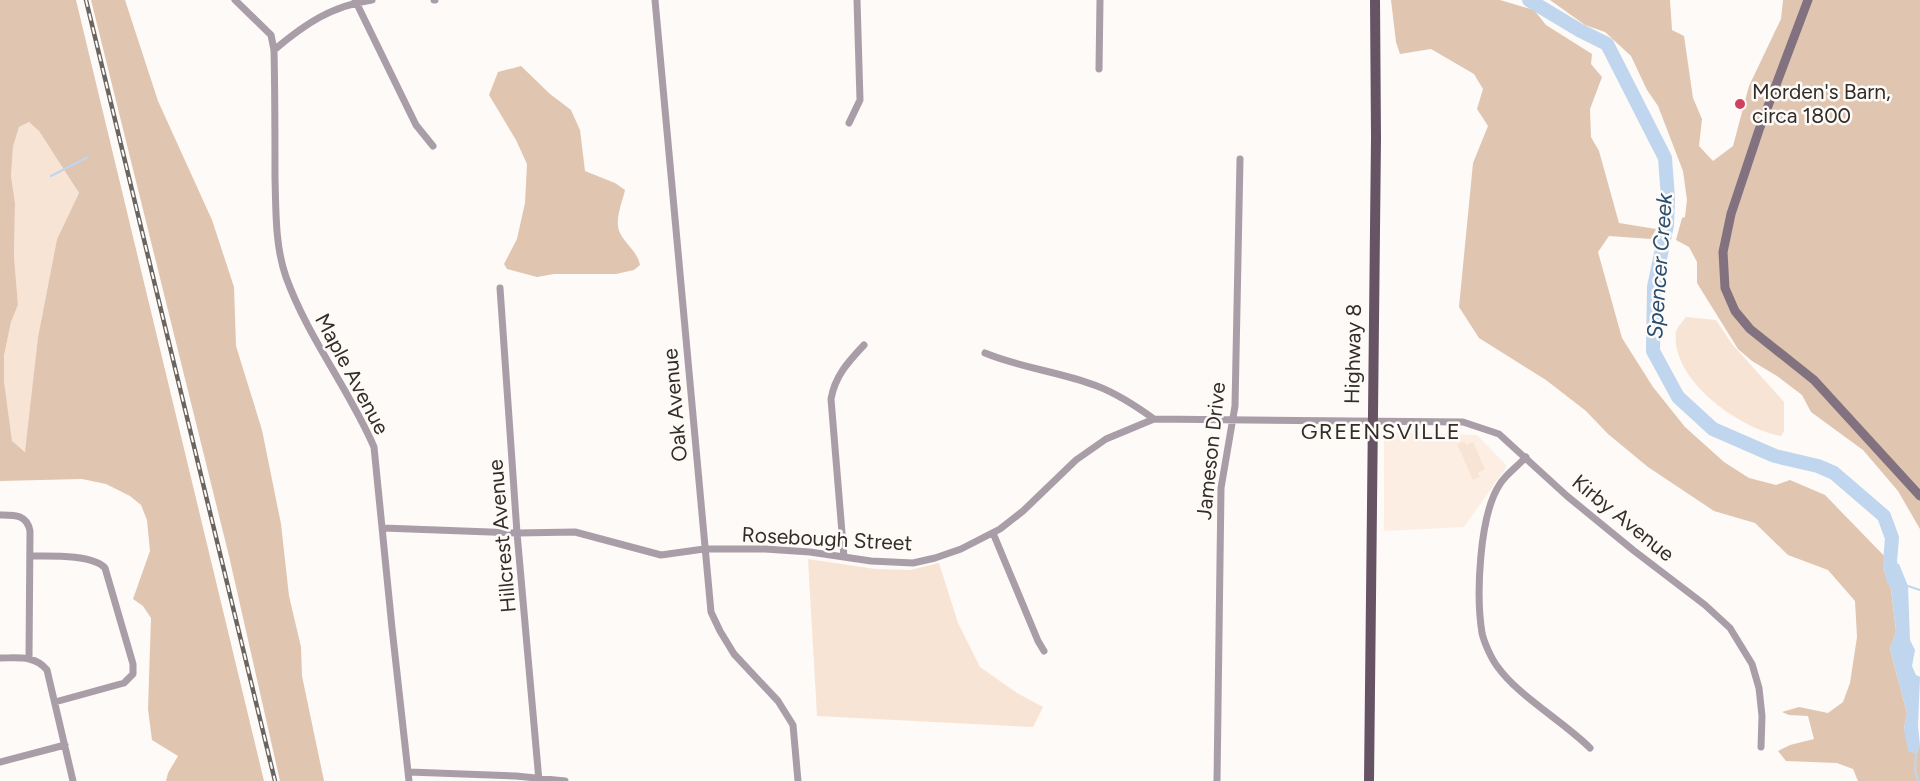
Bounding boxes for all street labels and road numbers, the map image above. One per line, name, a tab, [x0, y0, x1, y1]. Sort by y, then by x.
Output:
street label: Highway 8	[1339, 304, 1366, 404]
street label: Maple Avenue	[310, 309, 395, 438]
street label: Oak Avenue	[657, 347, 692, 463]
street label: Jameson Drive	[1191, 381, 1230, 521]
street label: Hillcrest Avenue	[482, 458, 521, 614]
street label: Kirby Avenue	[1567, 469, 1679, 566]
street label: Rosebough Street	[741, 522, 913, 555]

